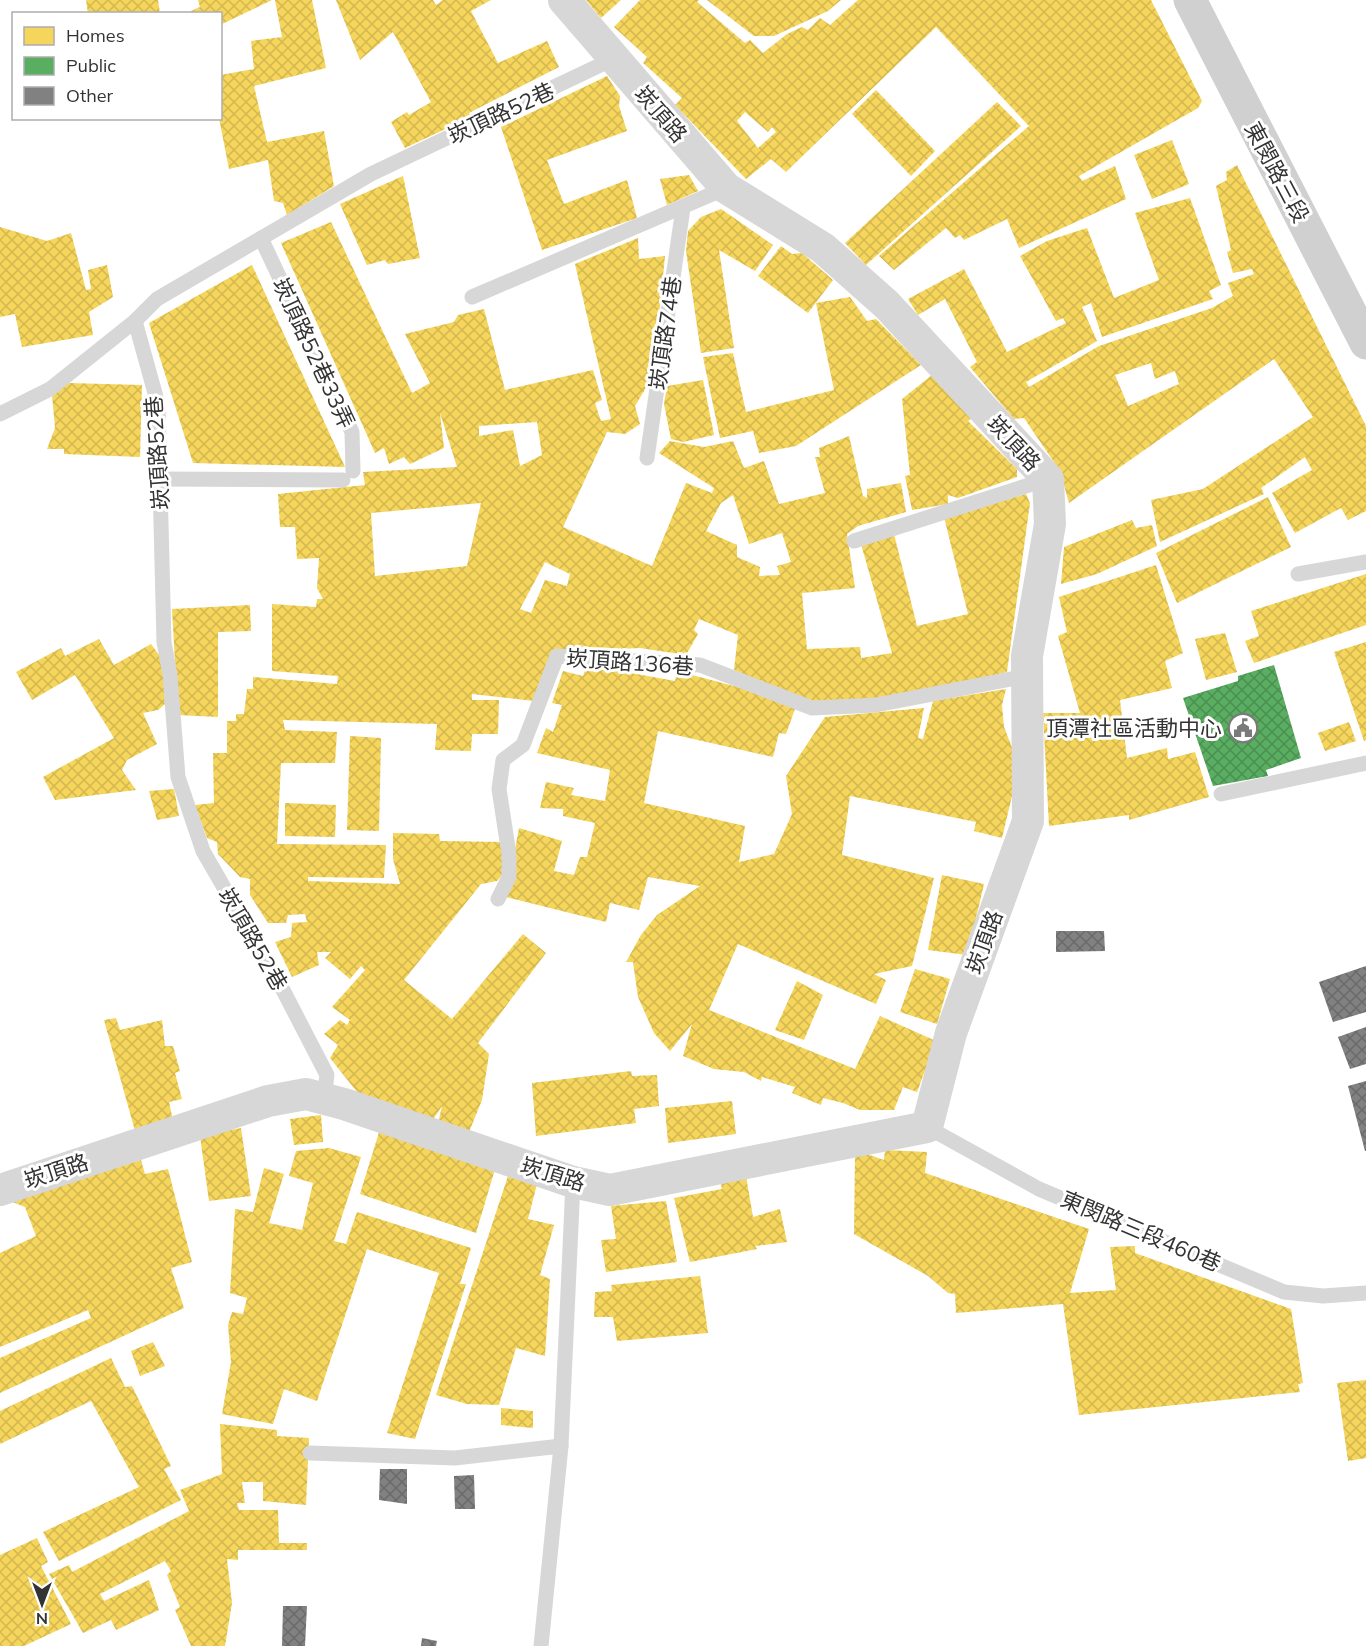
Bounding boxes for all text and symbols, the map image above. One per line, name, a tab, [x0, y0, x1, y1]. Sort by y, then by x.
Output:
legend	[12, 12, 222, 120]
text: Homes	[66, 24, 125, 47]
text: Public	[66, 54, 116, 77]
street label: 崁頂路52巷	[443, 76, 559, 150]
street label: 崁頂路	[629, 80, 693, 148]
text: Other	[66, 84, 114, 107]
street label: 東閔路三段	[1239, 117, 1315, 227]
street label: 崁頂路52巷33弄	[267, 273, 361, 433]
street label: 崁頂路74巷	[643, 274, 687, 392]
street label: 崁頂路52巷	[139, 395, 175, 511]
street label: 崁頂路	[981, 409, 1047, 477]
street label: 崁頂路136巷	[565, 644, 695, 680]
public building icon: 頂潭社區活動中心	[1227, 712, 1259, 744]
place label: 頂潭社區活動中心	[1046, 714, 1222, 742]
street label: 崁頂路52巷	[212, 882, 294, 996]
street label: 崁頂路	[960, 906, 1008, 978]
street label: 崁頂路	[20, 1147, 92, 1195]
street label: 崁頂路	[517, 1151, 589, 1197]
street label: 東閔路三段460巷	[1057, 1185, 1225, 1277]
north arrow	[12, 1574, 72, 1634]
text: N	[36, 1609, 48, 1629]

